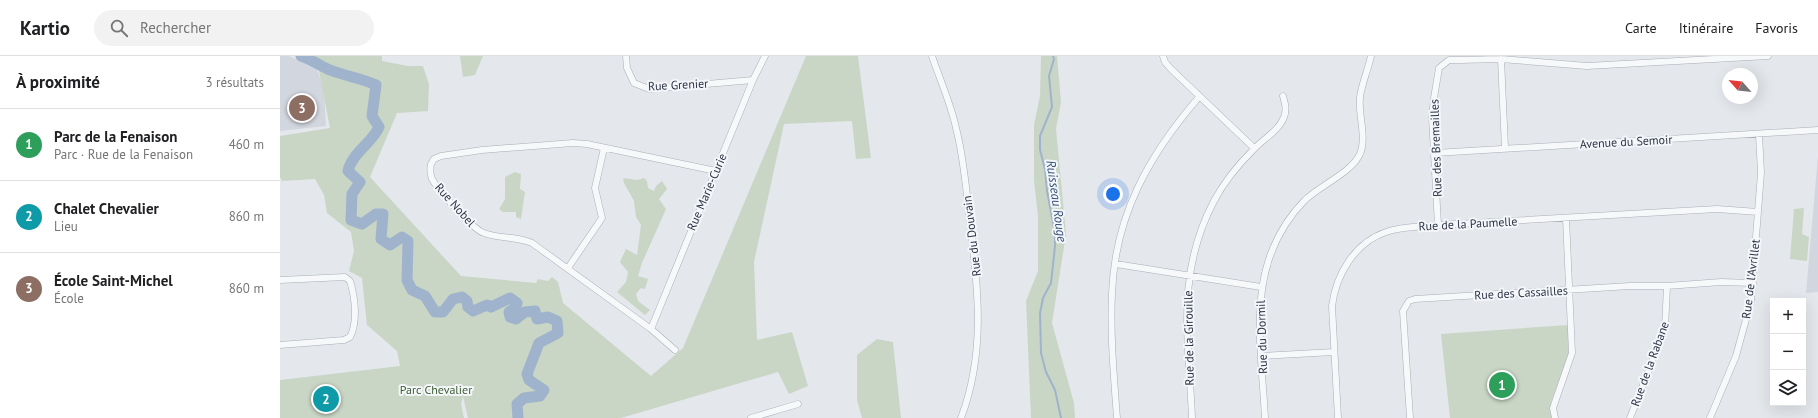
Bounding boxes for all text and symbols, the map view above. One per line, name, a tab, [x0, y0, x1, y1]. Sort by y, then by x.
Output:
search box	[94, 10, 374, 46]
text: Kartio	[20, 16, 70, 40]
icon: search	[108, 17, 130, 39]
text: Rechercher	[140, 18, 211, 37]
text: Carte	[1625, 19, 1657, 37]
text: Itinéraire	[1679, 19, 1733, 37]
text: Favoris	[1755, 19, 1798, 37]
north arrow	[1722, 68, 1758, 104]
text: À proximité	[16, 71, 100, 93]
text: 3 résultats	[205, 74, 264, 91]
street label: Rue Grenier	[647, 75, 708, 94]
pin: 3	[289, 93, 315, 123]
street label: Rue des Bremailles	[1426, 99, 1445, 197]
text: Parc de la Fenaison	[54, 127, 177, 146]
street label: Avenue du Semoir	[1579, 132, 1673, 151]
text: 1	[25, 136, 33, 153]
text: 460 m	[229, 136, 264, 153]
text: Parc · Rue de la Fenaison	[54, 146, 193, 163]
street label: Rue Marie-Curie	[684, 151, 730, 233]
water label: Ruisseau Rouge	[1042, 159, 1071, 243]
street label: Rue Nobel	[432, 180, 479, 230]
your location	[1103, 184, 1123, 204]
street label: Rue du Douvain	[959, 195, 984, 277]
text: Chalet Chevalier	[54, 199, 159, 218]
text: 2	[25, 208, 33, 225]
text: 860 m	[229, 208, 264, 225]
street label: Rue de la Paumelle	[1418, 213, 1518, 234]
text: Lieu	[54, 218, 78, 235]
street label: Rue de l'Avrillet	[1738, 238, 1763, 320]
text: École Saint-Michel	[54, 271, 173, 290]
text: 3	[25, 280, 33, 297]
text: 860 m	[229, 280, 264, 297]
street label: Rue des Cassailles	[1474, 283, 1568, 302]
text: École	[54, 290, 84, 307]
street label: Rue de la Girouille	[1180, 290, 1197, 386]
map controls	[1770, 298, 1806, 406]
button: +	[1770, 298, 1806, 334]
street label: Rue du Dormil	[1253, 299, 1270, 374]
street label: Rue de la Rabane	[1627, 319, 1672, 408]
button: −	[1770, 334, 1806, 370]
pin: 1	[1489, 370, 1515, 400]
button: layers	[1770, 370, 1806, 406]
park label: Parc Chevalier	[400, 382, 472, 397]
pin: 2	[313, 384, 339, 414]

